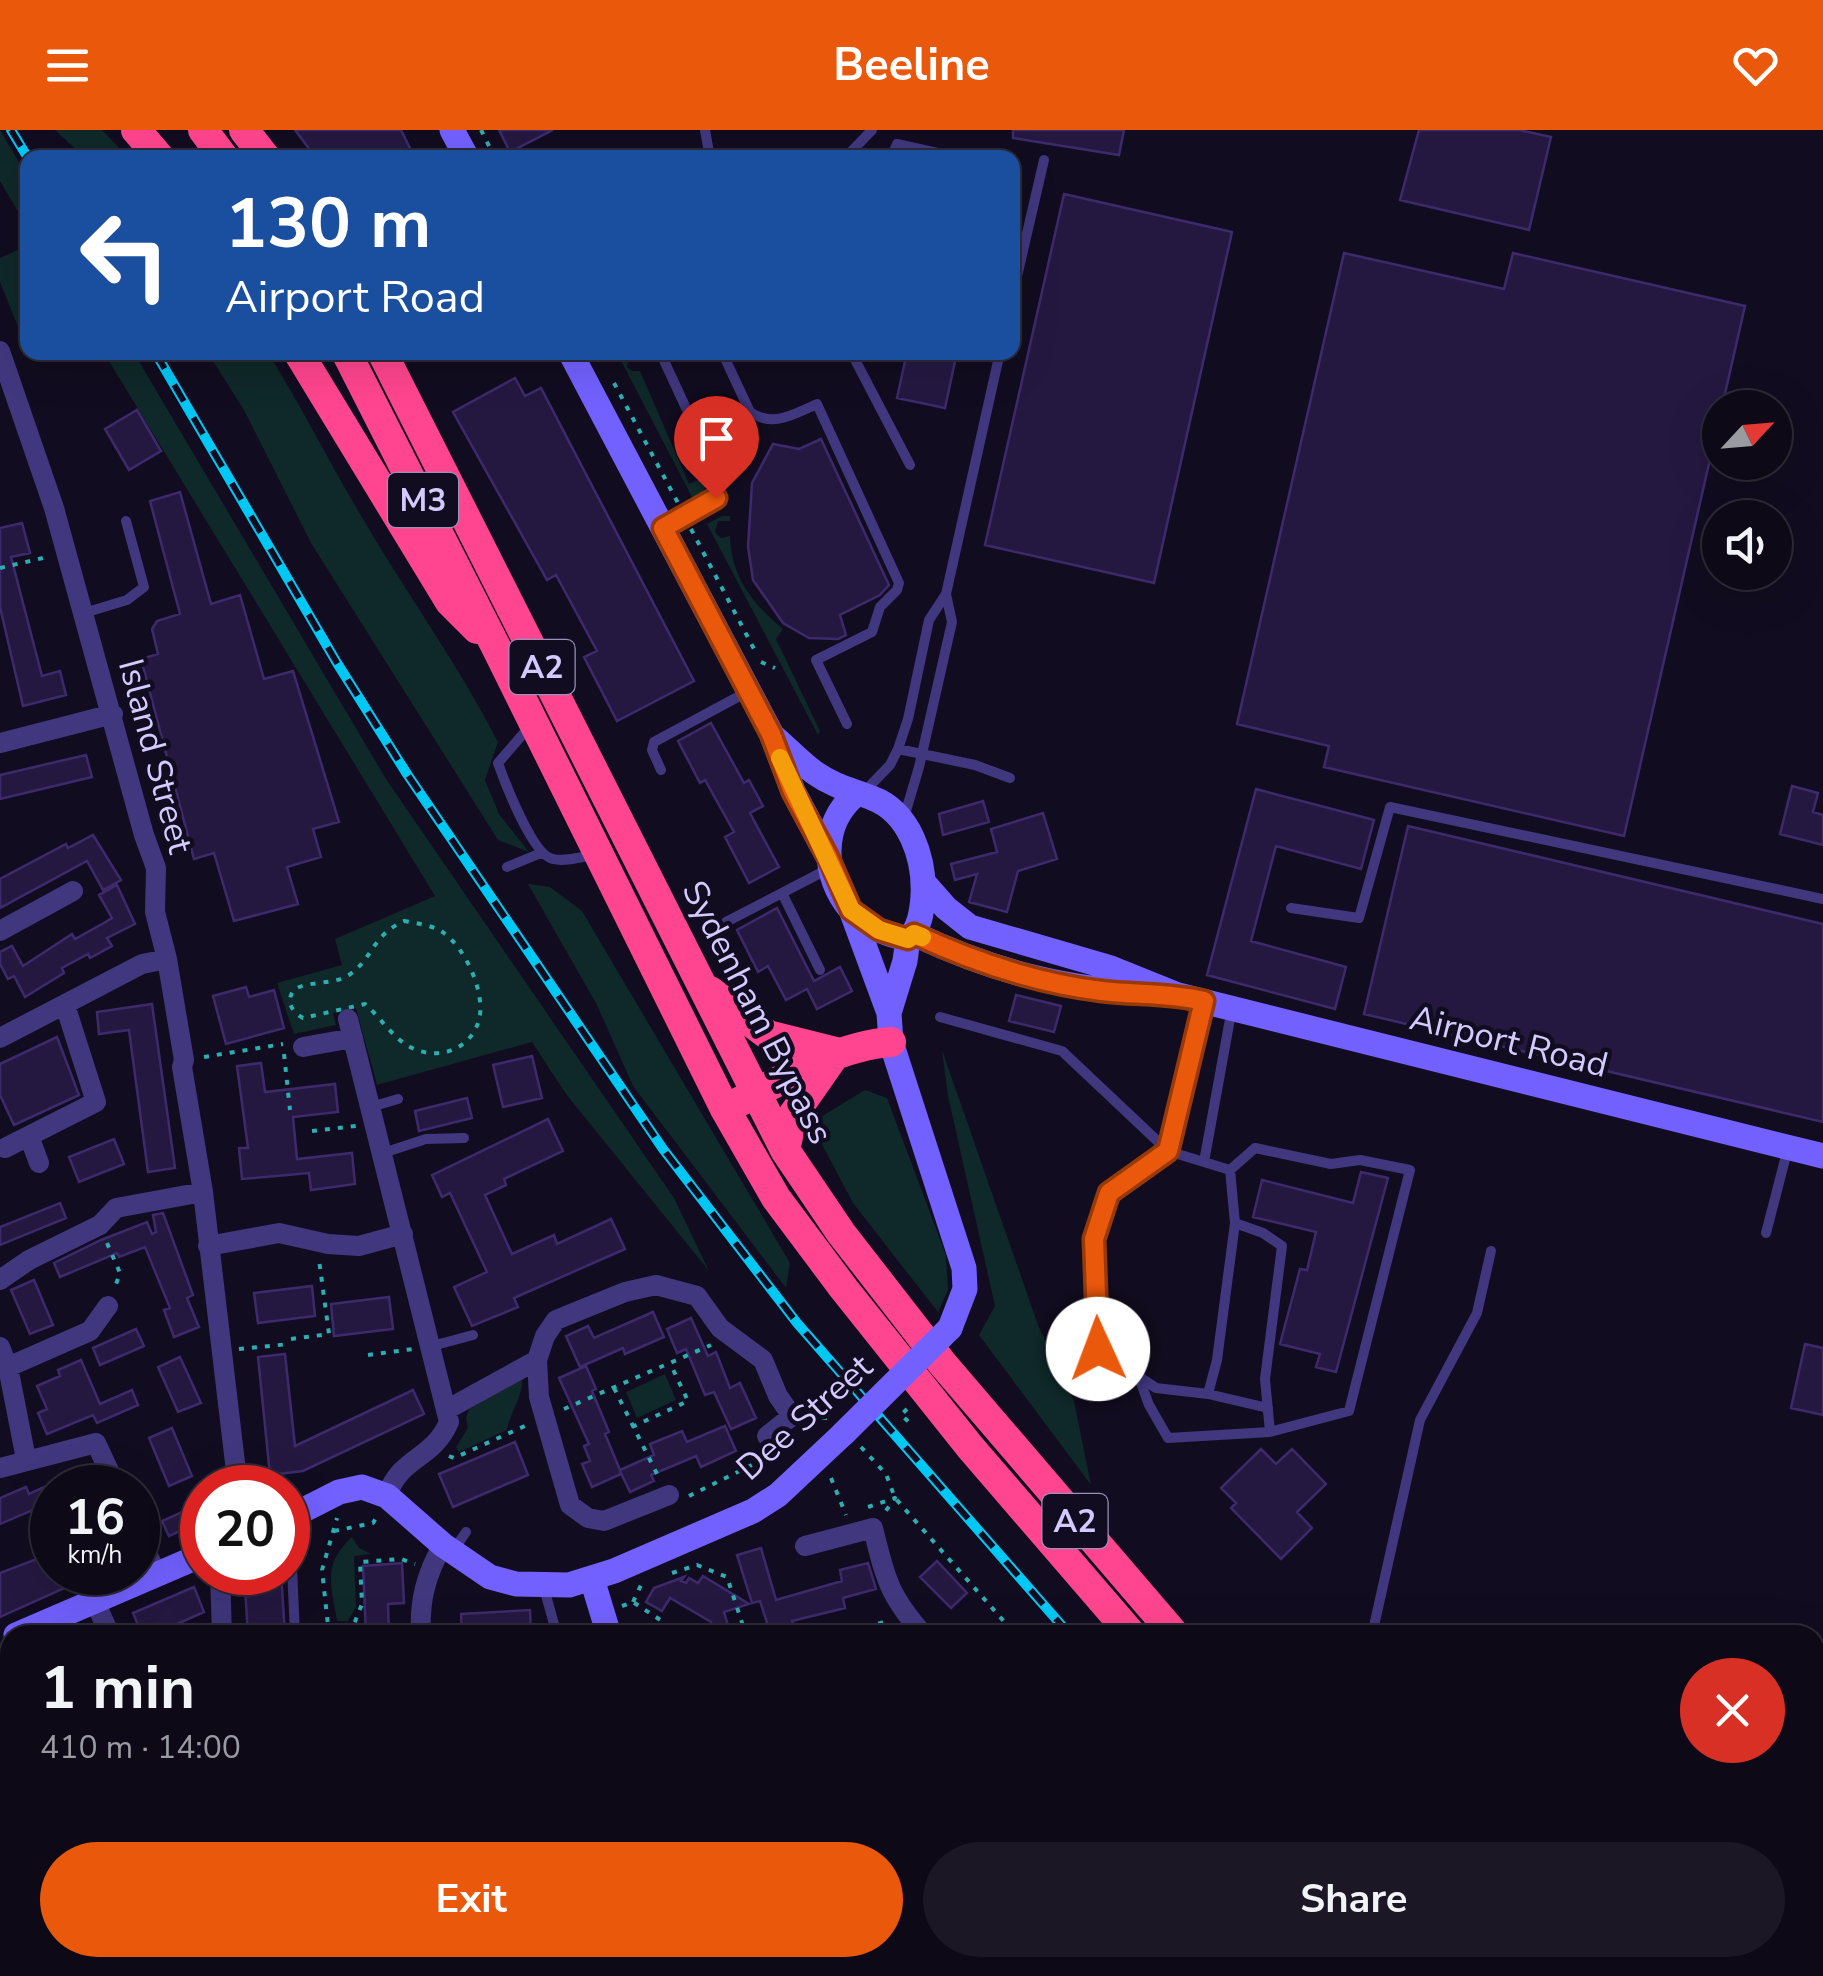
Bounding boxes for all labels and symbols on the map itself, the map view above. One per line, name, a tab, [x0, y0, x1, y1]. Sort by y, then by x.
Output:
north arrow	[1702, 390, 1792, 480]
pin	[674, 396, 759, 499]
road number: M3	[388, 473, 458, 527]
road number: A2	[510, 640, 574, 694]
street label: Island Street	[107, 654, 204, 859]
street label: Sydenham Bypass	[671, 873, 844, 1152]
street label: Airport Road	[1405, 994, 1613, 1089]
position arrow	[1046, 1297, 1150, 1401]
street label: Dee Street	[726, 1343, 883, 1491]
speed limit sign: 20	[180, 1465, 310, 1595]
road number: A2	[1042, 1494, 1108, 1548]

